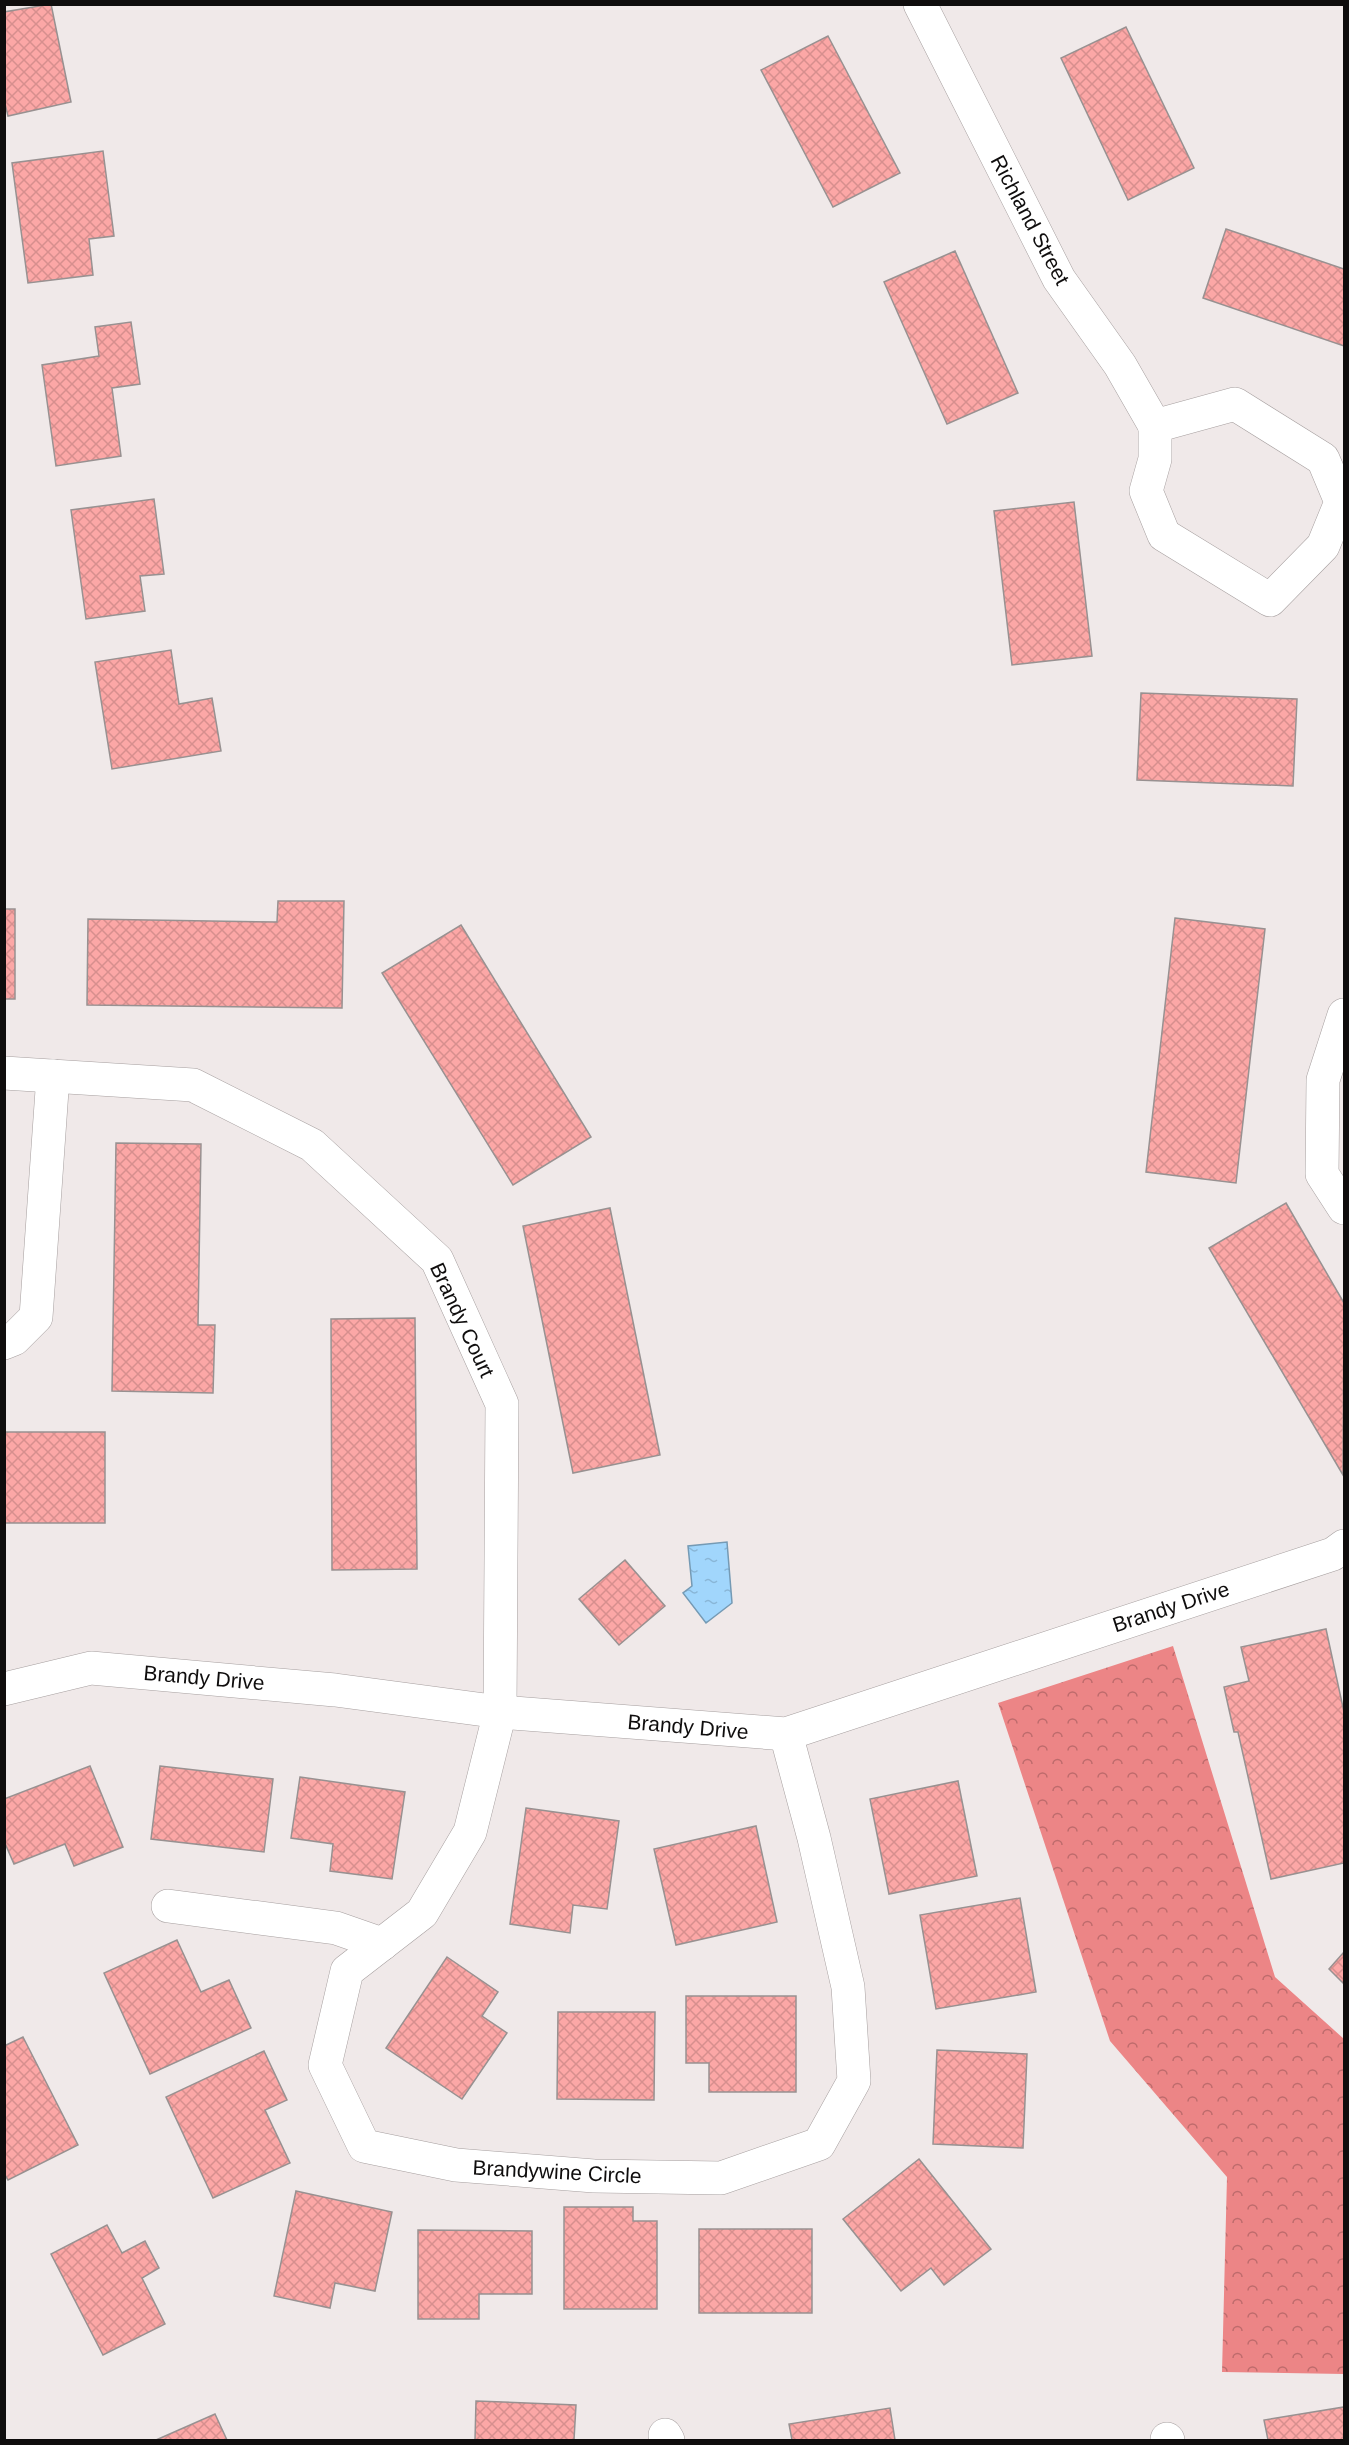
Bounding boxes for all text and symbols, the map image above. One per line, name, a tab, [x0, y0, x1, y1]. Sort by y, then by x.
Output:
street label: Richland Street	[987, 151, 1074, 289]
street label: Brandy Court	[426, 1259, 499, 1381]
street label: Brandy Drive	[1110, 1577, 1232, 1636]
street label: Brandy Drive	[143, 1661, 266, 1694]
street label: Brandy Drive	[627, 1710, 750, 1743]
street label: Brandywine Circle	[472, 2156, 642, 2187]

